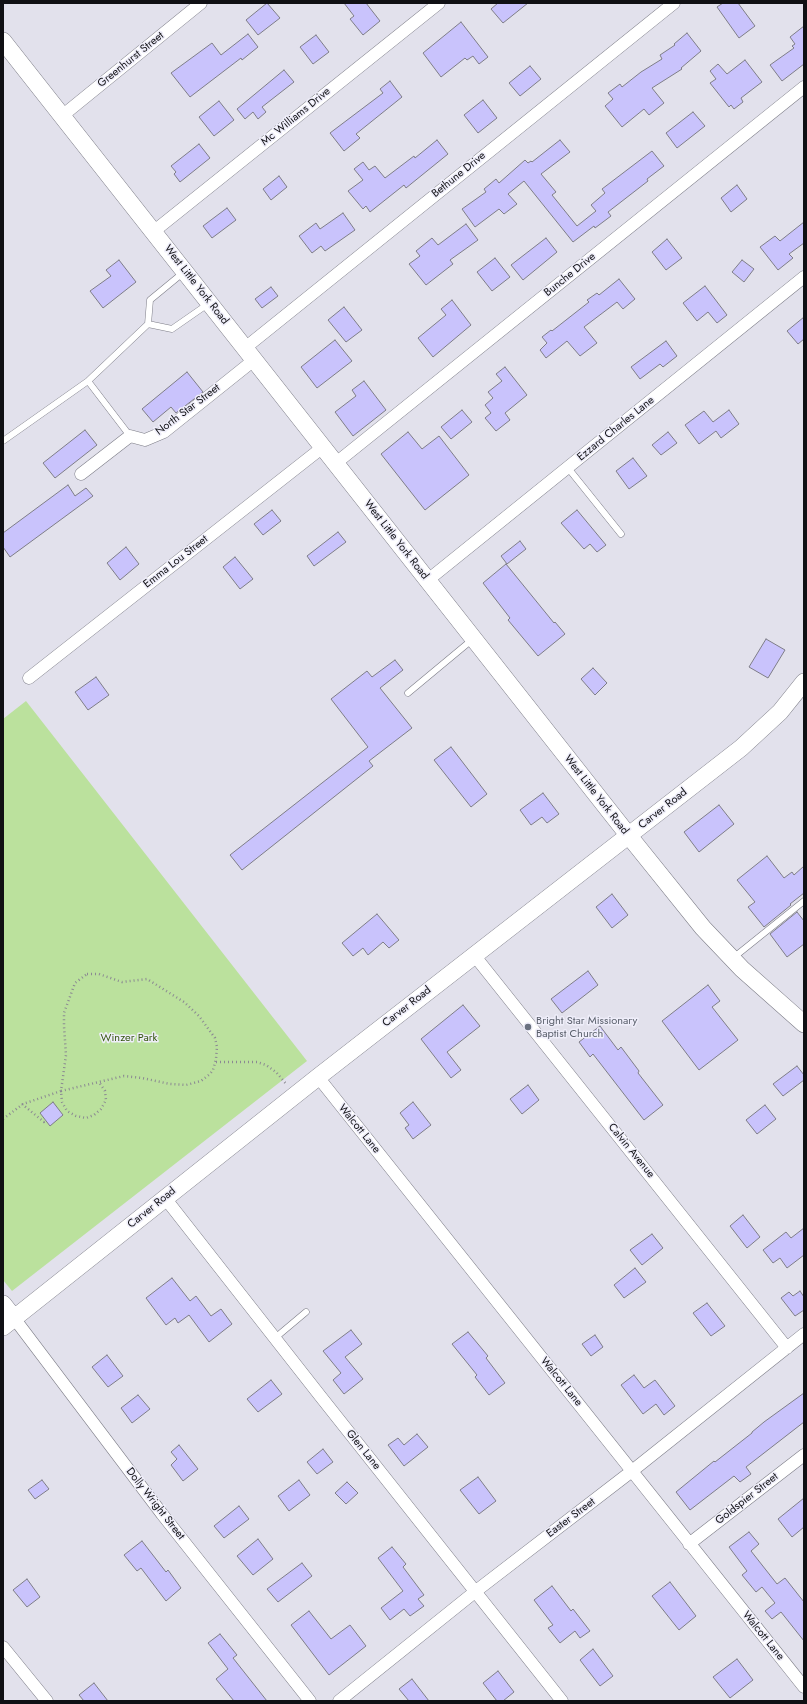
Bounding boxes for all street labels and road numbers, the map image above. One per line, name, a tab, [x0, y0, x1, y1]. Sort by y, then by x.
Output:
street label: Greenhurst Street	[95, 29, 167, 91]
street label: Mc Williams Drive	[259, 85, 333, 149]
street label: Bethune Drive	[430, 149, 488, 201]
street label: West Little York Road	[161, 243, 231, 327]
street label: Bunche Drive	[542, 250, 598, 300]
street label: North Star Street	[153, 381, 223, 439]
street label: Ezzard Charles Lane	[575, 394, 657, 464]
street label: West Little York Road	[361, 498, 431, 582]
street label: Emma Lou Street	[141, 533, 211, 591]
street label: West Little York Road	[561, 753, 631, 837]
street label: Carver Road	[636, 786, 690, 832]
street label: Carver Road	[380, 984, 434, 1030]
street label: Walcott Lane	[335, 1102, 383, 1156]
street label: Calvin Avenue	[605, 1121, 657, 1181]
street label: Carver Road	[125, 1185, 179, 1231]
street label: Walcott Lane	[537, 1355, 585, 1409]
street label: Glen Lane	[343, 1427, 383, 1473]
street label: Dolly Wright Street	[123, 1465, 187, 1543]
street label: Goldspier Street	[713, 1470, 781, 1528]
street label: Easter Street	[544, 1495, 598, 1541]
street label: Walcott Lane	[739, 1609, 787, 1663]

